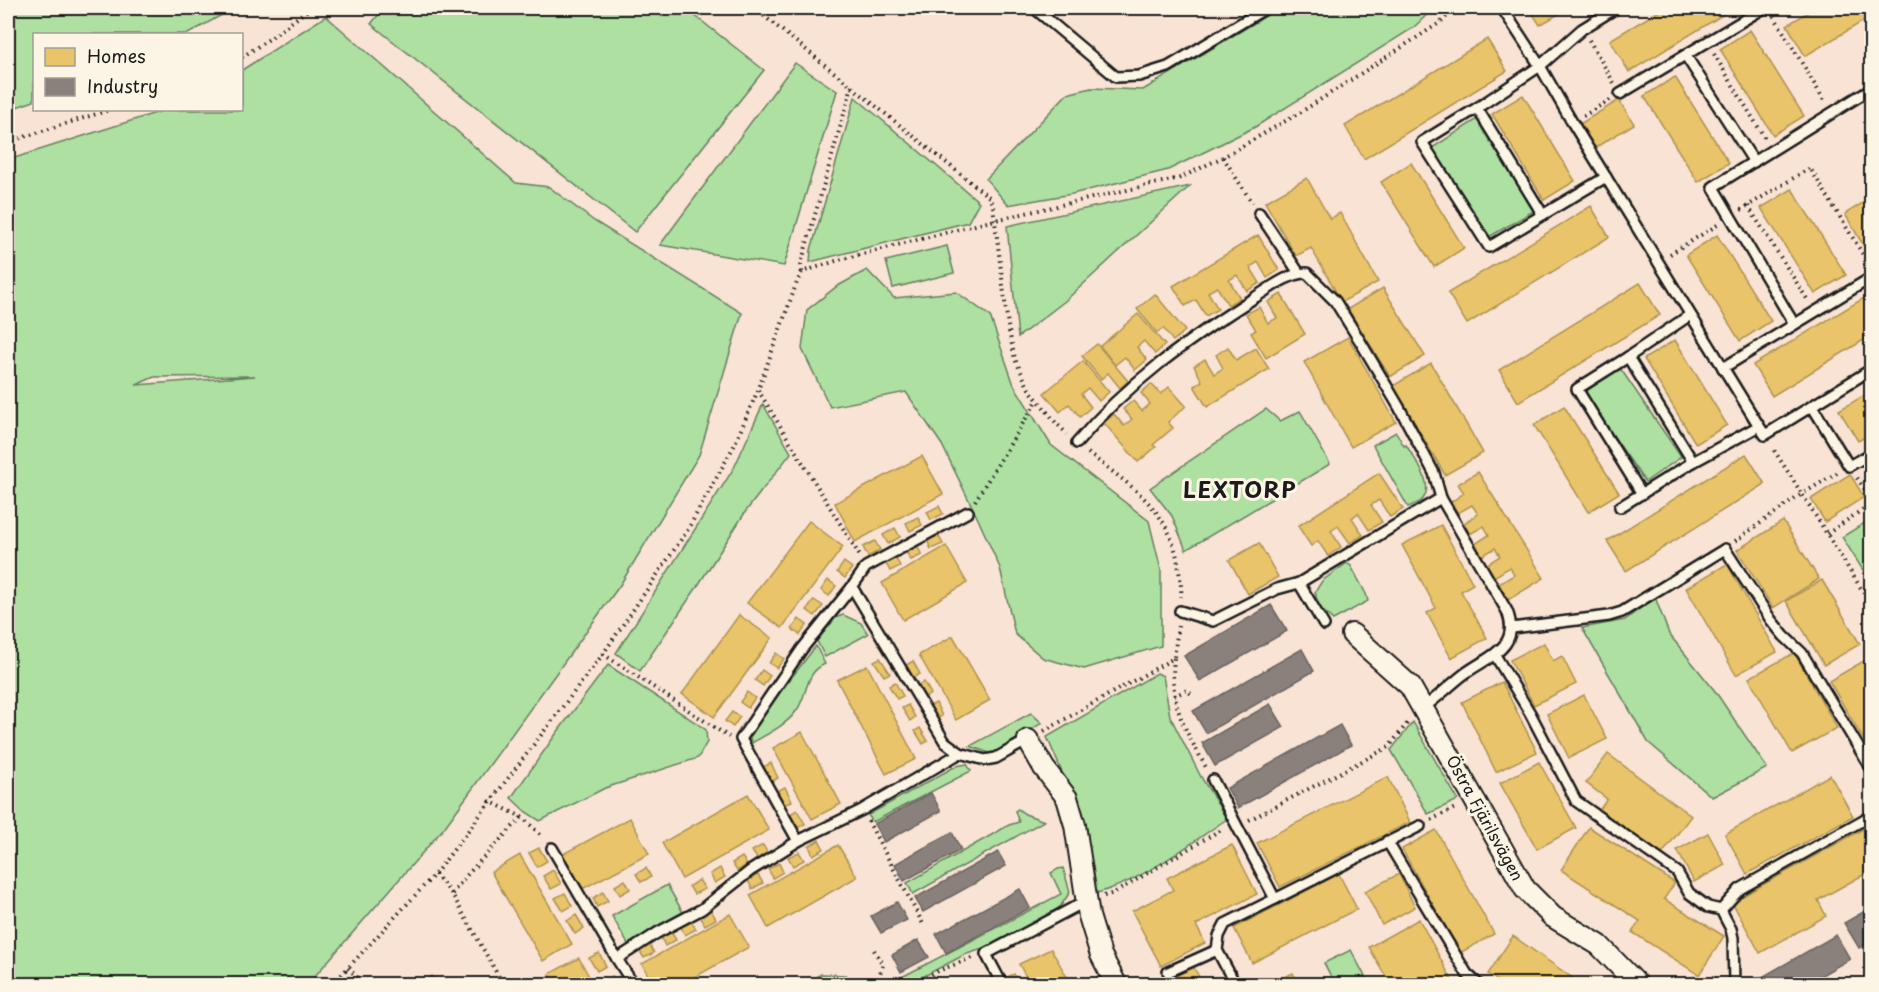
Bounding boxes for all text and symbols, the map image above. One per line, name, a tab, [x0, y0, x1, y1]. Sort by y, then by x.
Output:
legend	[33, 33, 243, 111]
text: Homes	[87, 42, 145, 69]
text: Industry	[87, 72, 158, 99]
district label: LEXTORP	[1183, 472, 1297, 505]
street label: Östra Fjärilsvägen	[1441, 750, 1530, 885]

